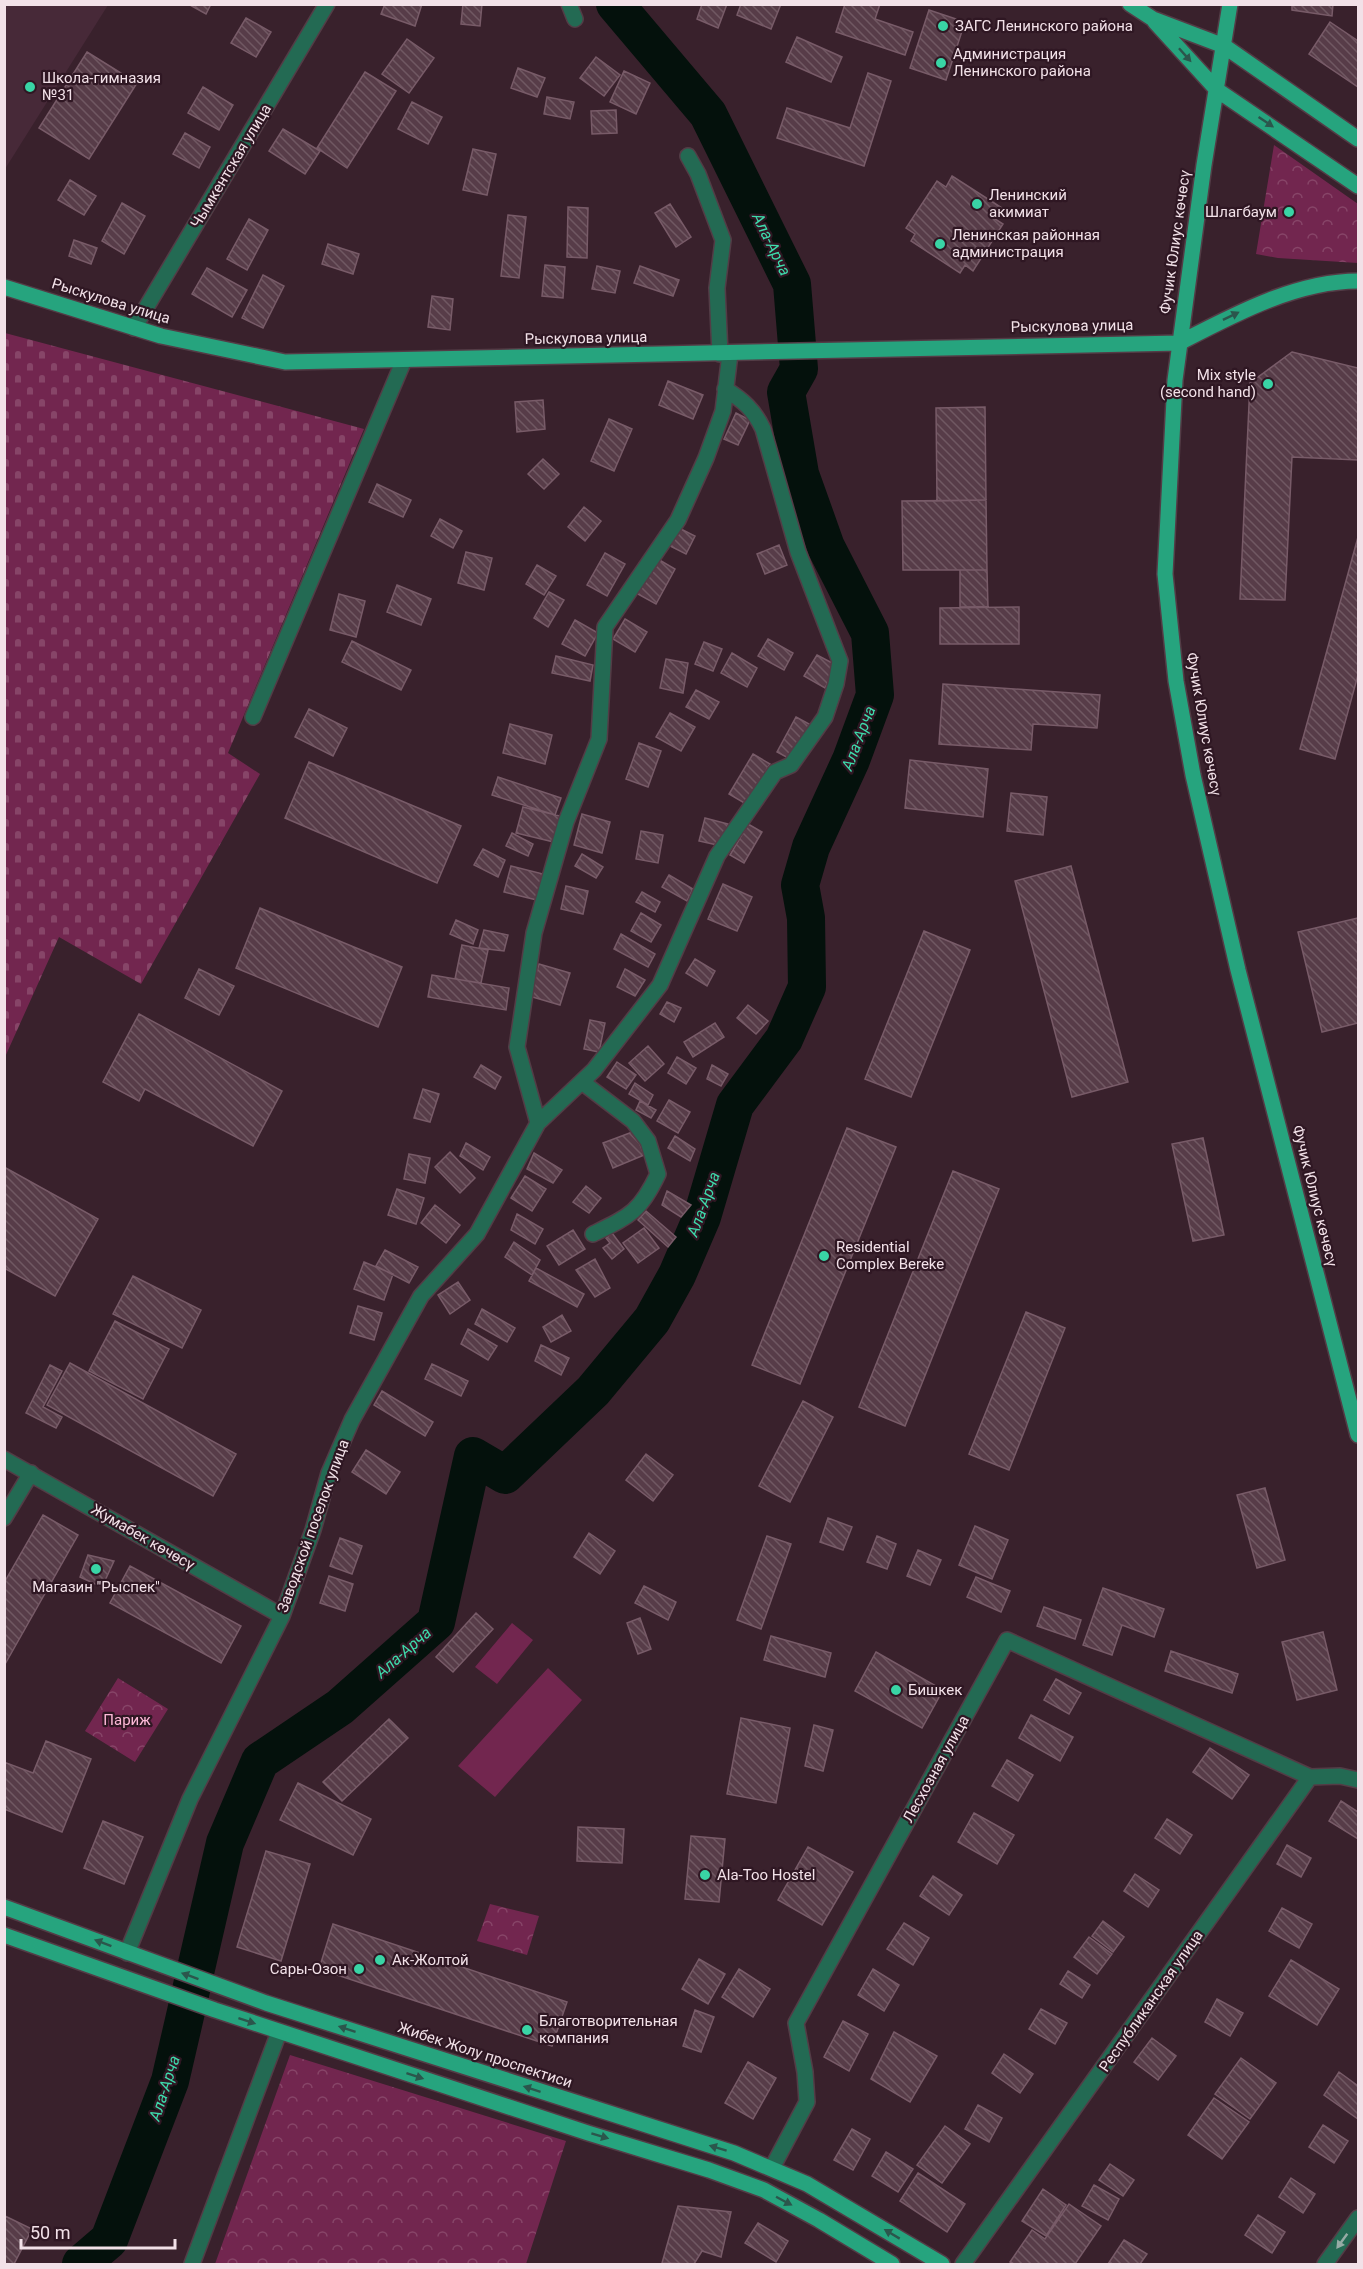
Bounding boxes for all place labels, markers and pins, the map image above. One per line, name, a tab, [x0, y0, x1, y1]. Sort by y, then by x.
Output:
place label: ЗАГС Ленинского района	[955, 17, 1133, 35]
marker: ЗАГС Ленинского района	[936, 19, 950, 33]
place label: Администрация Ленинского района	[953, 45, 1091, 80]
marker: Администрация Ленинского района	[934, 56, 948, 70]
place label: Школа-гимназия №31	[42, 69, 161, 104]
marker: Школа-гимназия №31	[23, 80, 37, 94]
place label: Ленинский акимиат	[989, 186, 1067, 221]
marker: Ленинский акимиат	[970, 197, 984, 211]
place label: Шлагбаум	[1205, 203, 1277, 221]
marker: Шлагбаум	[1282, 205, 1296, 219]
place label: Ленинская районная администрация	[952, 226, 1100, 261]
marker: Ленинская районная администрация	[933, 237, 947, 251]
place label: Mix style (second hand)	[1160, 366, 1256, 401]
marker: Mix style (second hand)	[1261, 377, 1275, 391]
place label: Residential Complex Bereke	[836, 1238, 944, 1273]
marker: Residential Complex Bereke	[817, 1249, 831, 1263]
marker: Магазин "Рыспек"	[89, 1562, 103, 1576]
place label: Магазин "Рыспек"	[32, 1578, 160, 1596]
place label: Бишкек	[908, 1681, 962, 1699]
marker: Бишкек	[889, 1683, 903, 1697]
place label: Ala-Too Hostel	[717, 1866, 815, 1884]
marker: Ala-Too Hostel	[698, 1868, 712, 1882]
place label: Ак-Жолтой	[392, 1951, 469, 1969]
marker: Ак-Жолтой	[373, 1953, 387, 1967]
place label: Сары-Озон	[270, 1960, 347, 1978]
marker: Сары-Озон	[352, 1962, 366, 1976]
place label: Благотворительная компания	[539, 2012, 678, 2047]
marker: Благотворительная компания	[520, 2023, 534, 2037]

